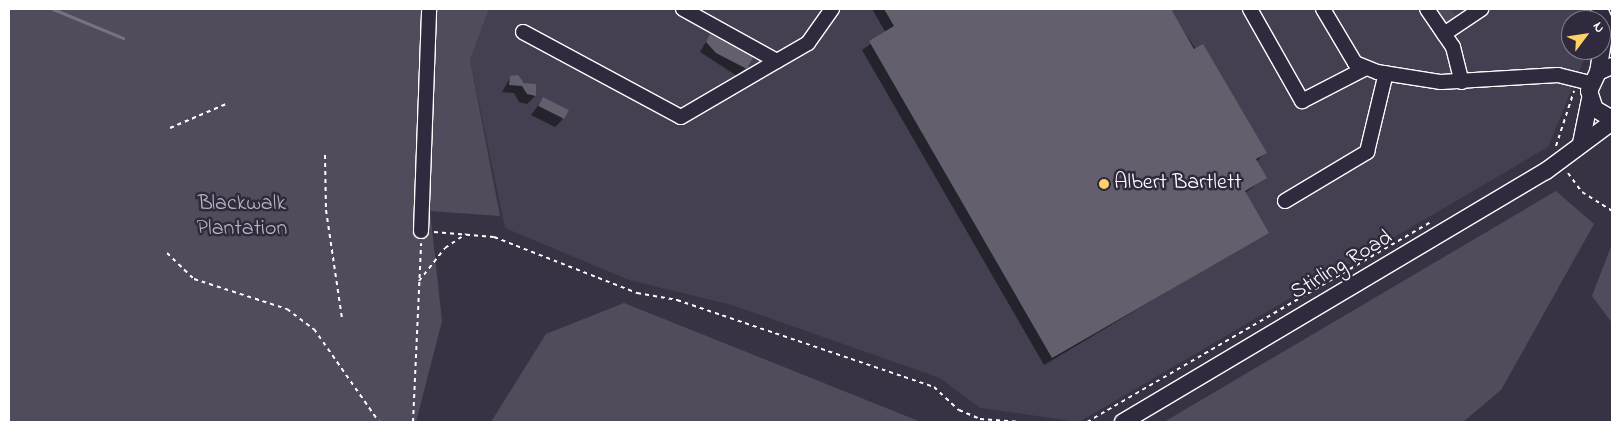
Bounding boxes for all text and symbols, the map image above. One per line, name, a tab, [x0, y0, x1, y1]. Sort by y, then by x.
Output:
north arrow	[1561, 10, 1611, 60]
text: N	[1587, 18, 1610, 37]
place label: Albert Bartlett	[1114, 171, 1242, 197]
marker: Albert Bartlett	[1098, 178, 1110, 190]
park label: Blackwalk Plantation	[197, 191, 287, 242]
street label: Stirling Road	[1286, 225, 1398, 307]

